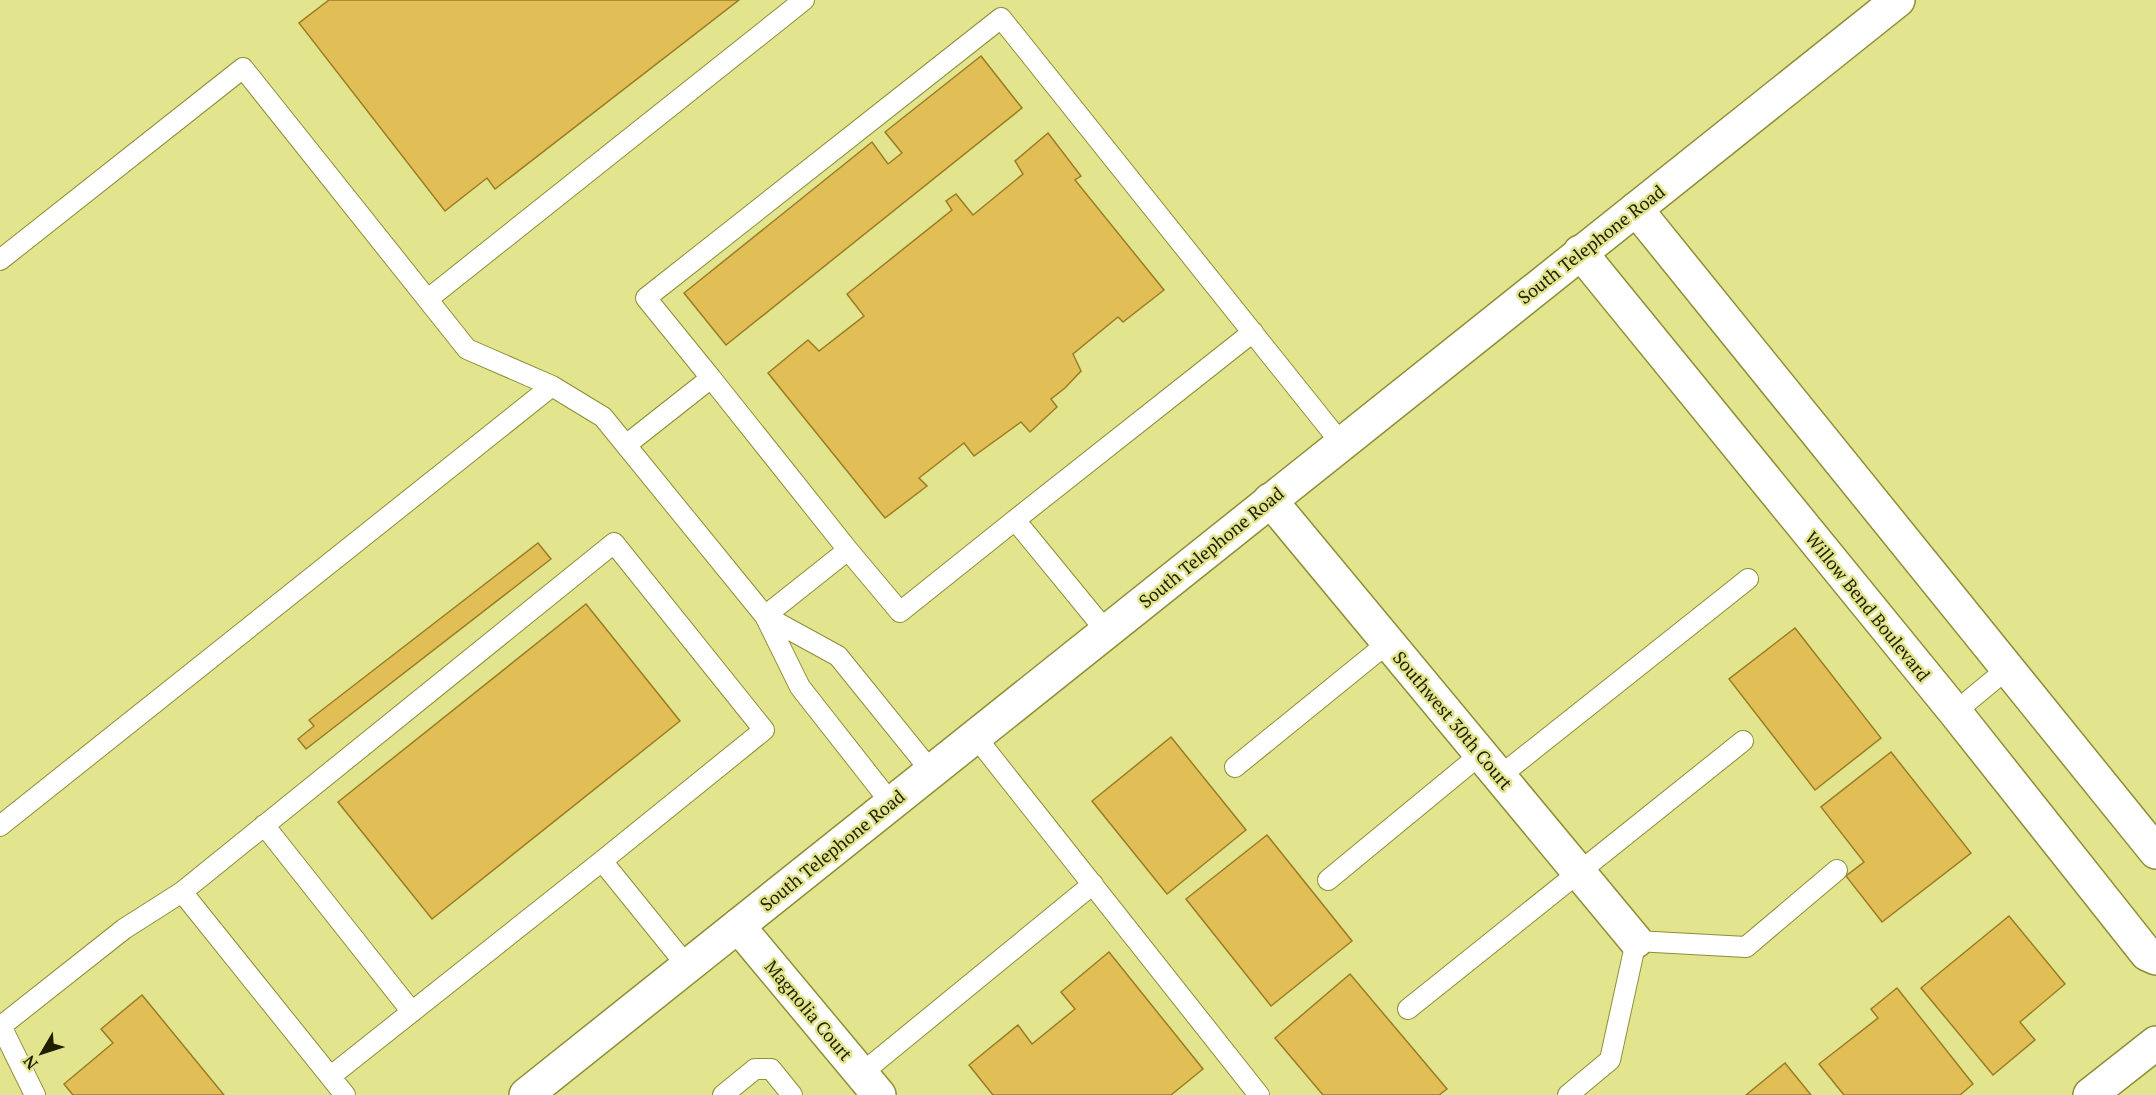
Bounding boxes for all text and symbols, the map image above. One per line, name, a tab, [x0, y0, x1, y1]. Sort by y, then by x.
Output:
street label: South Telephone Road	[1513, 179, 1669, 309]
street label: South Telephone Road	[1133, 481, 1289, 613]
street label: Willow Bend Boulevard	[1800, 526, 1936, 686]
street label: Southwest 30th Court	[1388, 646, 1518, 795]
street label: South Telephone Road	[754, 784, 910, 916]
street label: Magnolia Court	[760, 955, 858, 1066]
north arrow	[12, 1023, 72, 1083]
text: N	[18, 1051, 43, 1074]

